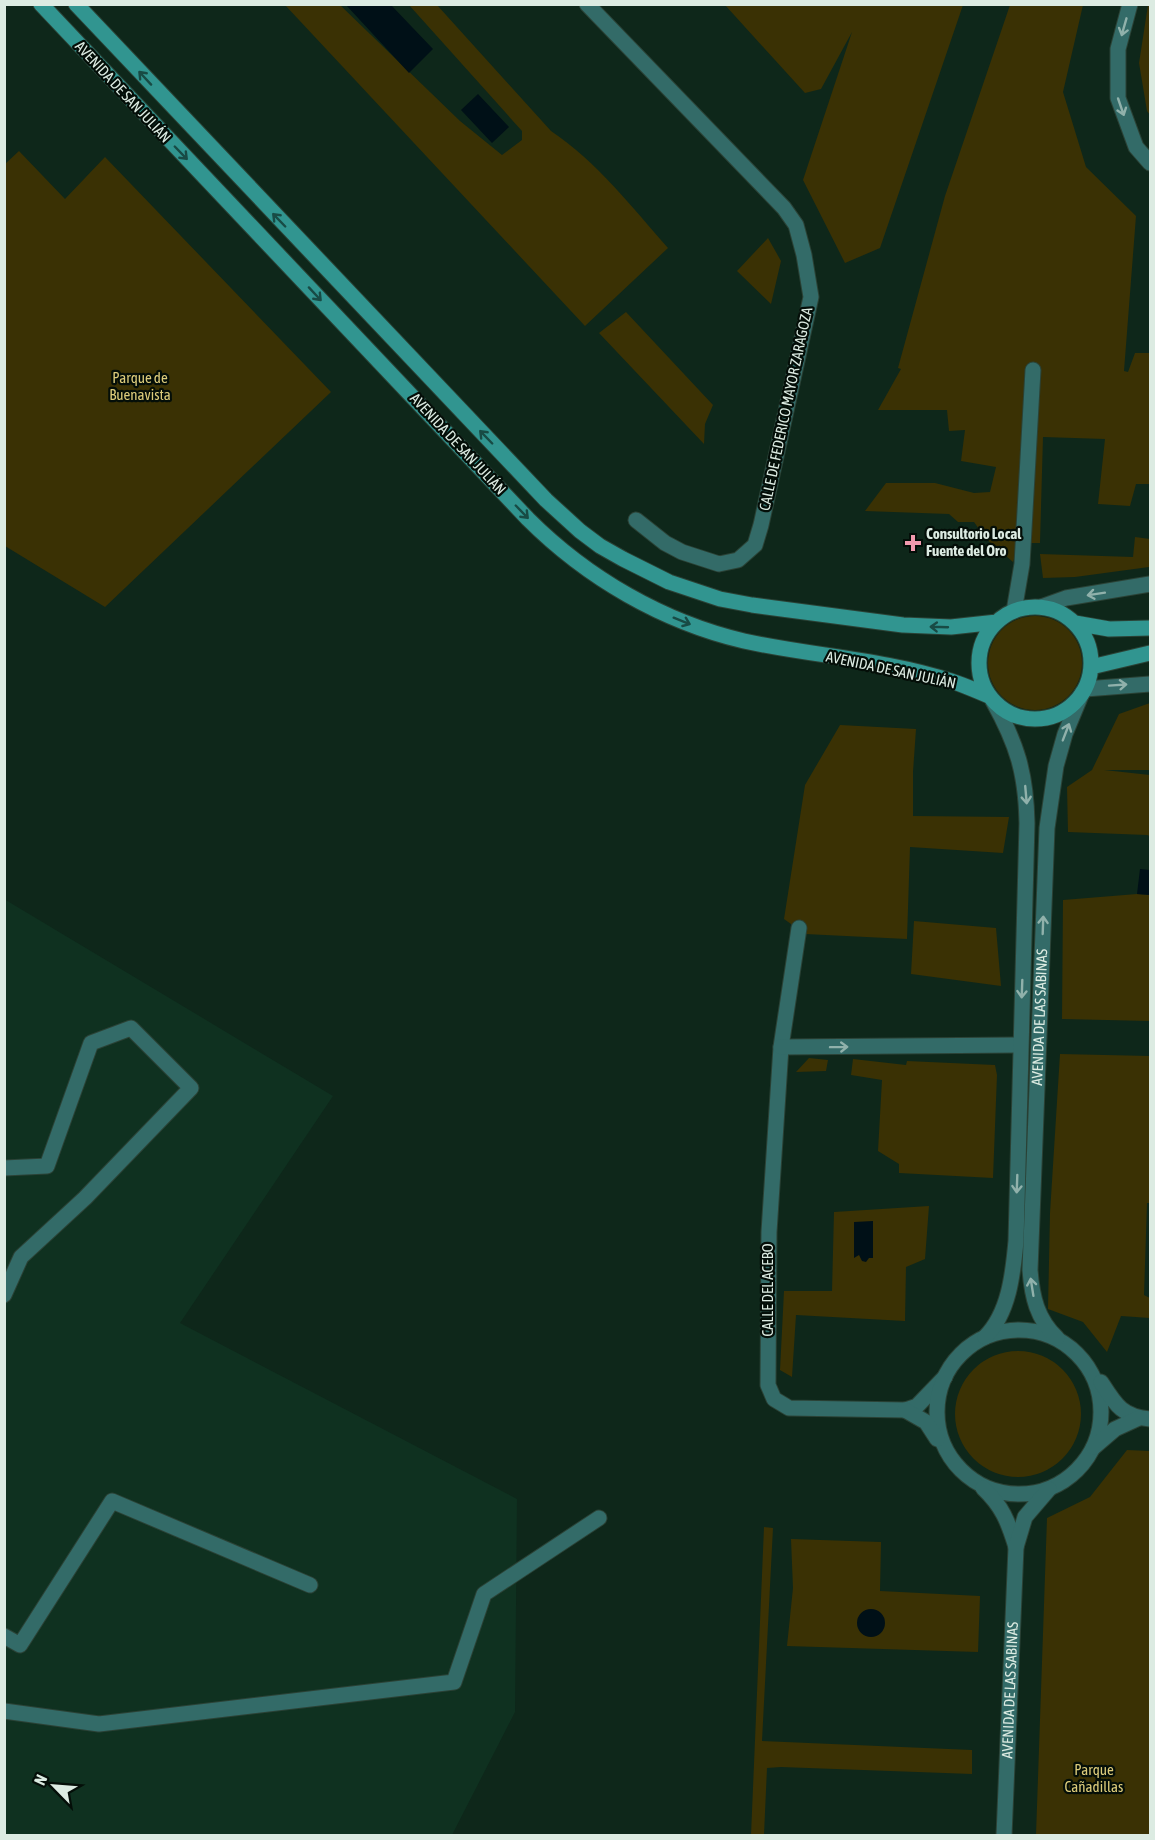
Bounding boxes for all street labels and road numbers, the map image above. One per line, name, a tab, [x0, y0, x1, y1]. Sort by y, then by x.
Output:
street label: AVENIDA DE SAN JULIÁN	[72, 38, 175, 146]
street label: CALLE DE FEDERICO MAYOR ZARAGOZA	[756, 305, 816, 512]
street label: AVENIDA DE SAN JULIÁN	[407, 390, 510, 498]
street label: AVENIDA DE SAN JULIÁN	[825, 647, 958, 692]
street label: AVENIDA DE LAS SABINAS	[1028, 949, 1050, 1086]
street label: CALLE DEL ACEBO	[759, 1243, 776, 1337]
street label: AVENIDA DE LAS SABINAS	[998, 1621, 1021, 1759]

